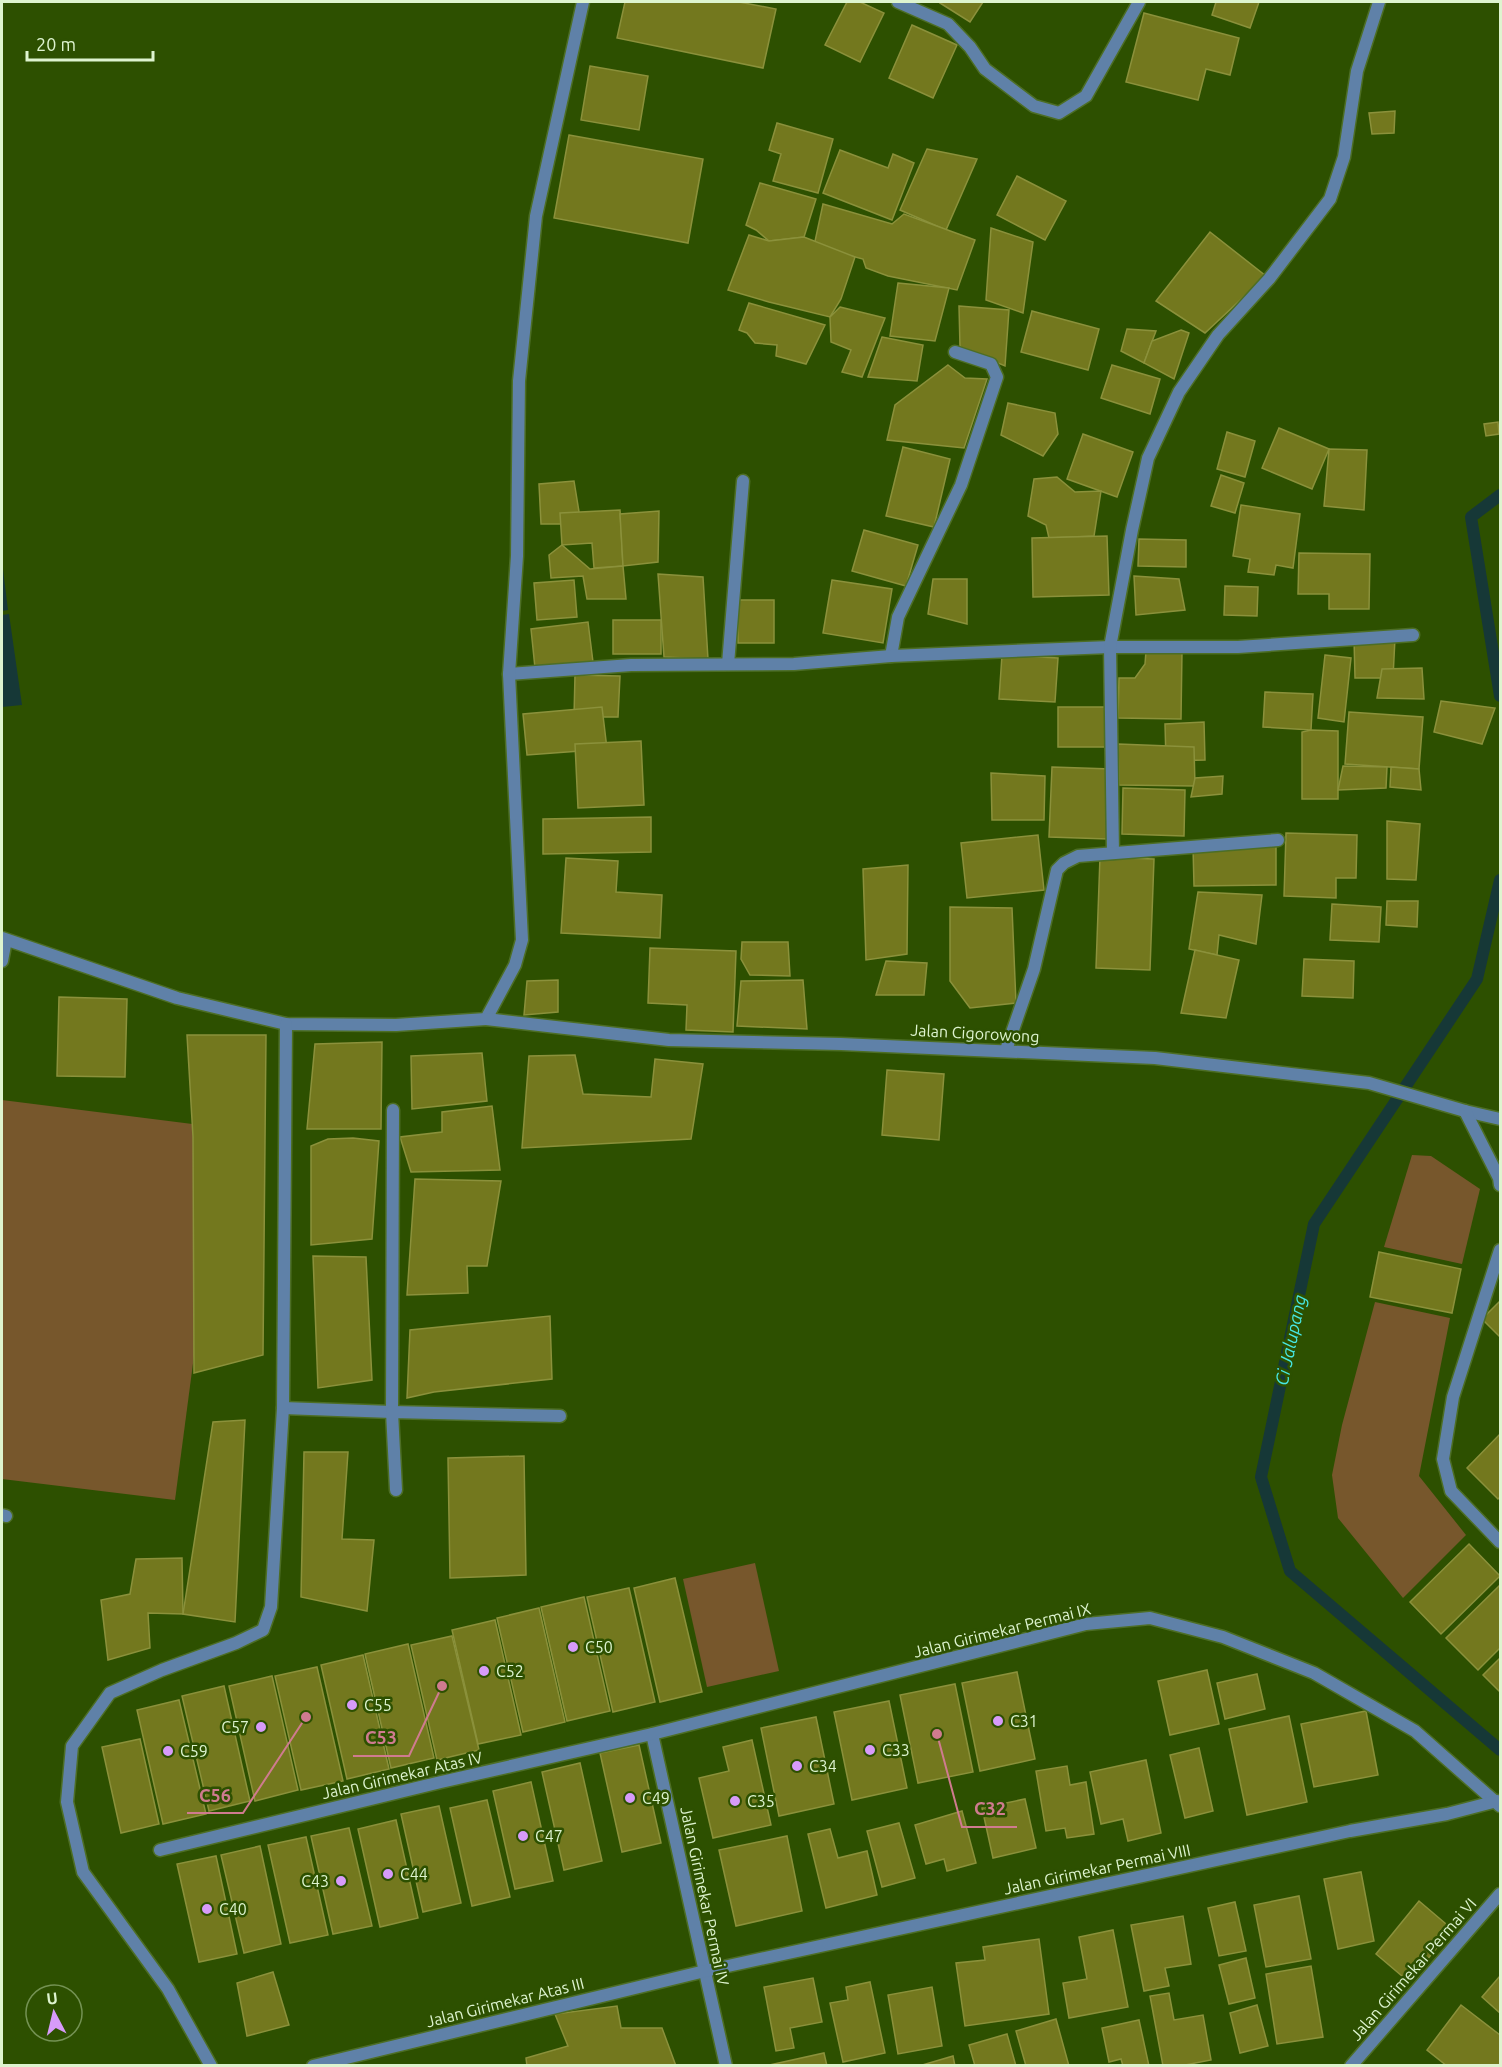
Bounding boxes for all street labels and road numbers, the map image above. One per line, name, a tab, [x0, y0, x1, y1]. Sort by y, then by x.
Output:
street label: Jalan Cigorowong	[910, 1021, 1040, 1045]
street label: Jalan Girimekar Permai IX	[911, 1599, 1093, 1661]
street label: Jalan Girimekar Atas IV	[320, 1748, 484, 1802]
street label: Jalan Girimekar Permai IV	[677, 1805, 733, 1987]
street label: Jalan Girimekar Permai VIII	[1002, 1840, 1192, 1898]
street label: Jalan Girimekar Permai VI	[1346, 1894, 1480, 2044]
street label: Jalan Girimekar Atas III	[424, 1974, 586, 2030]

